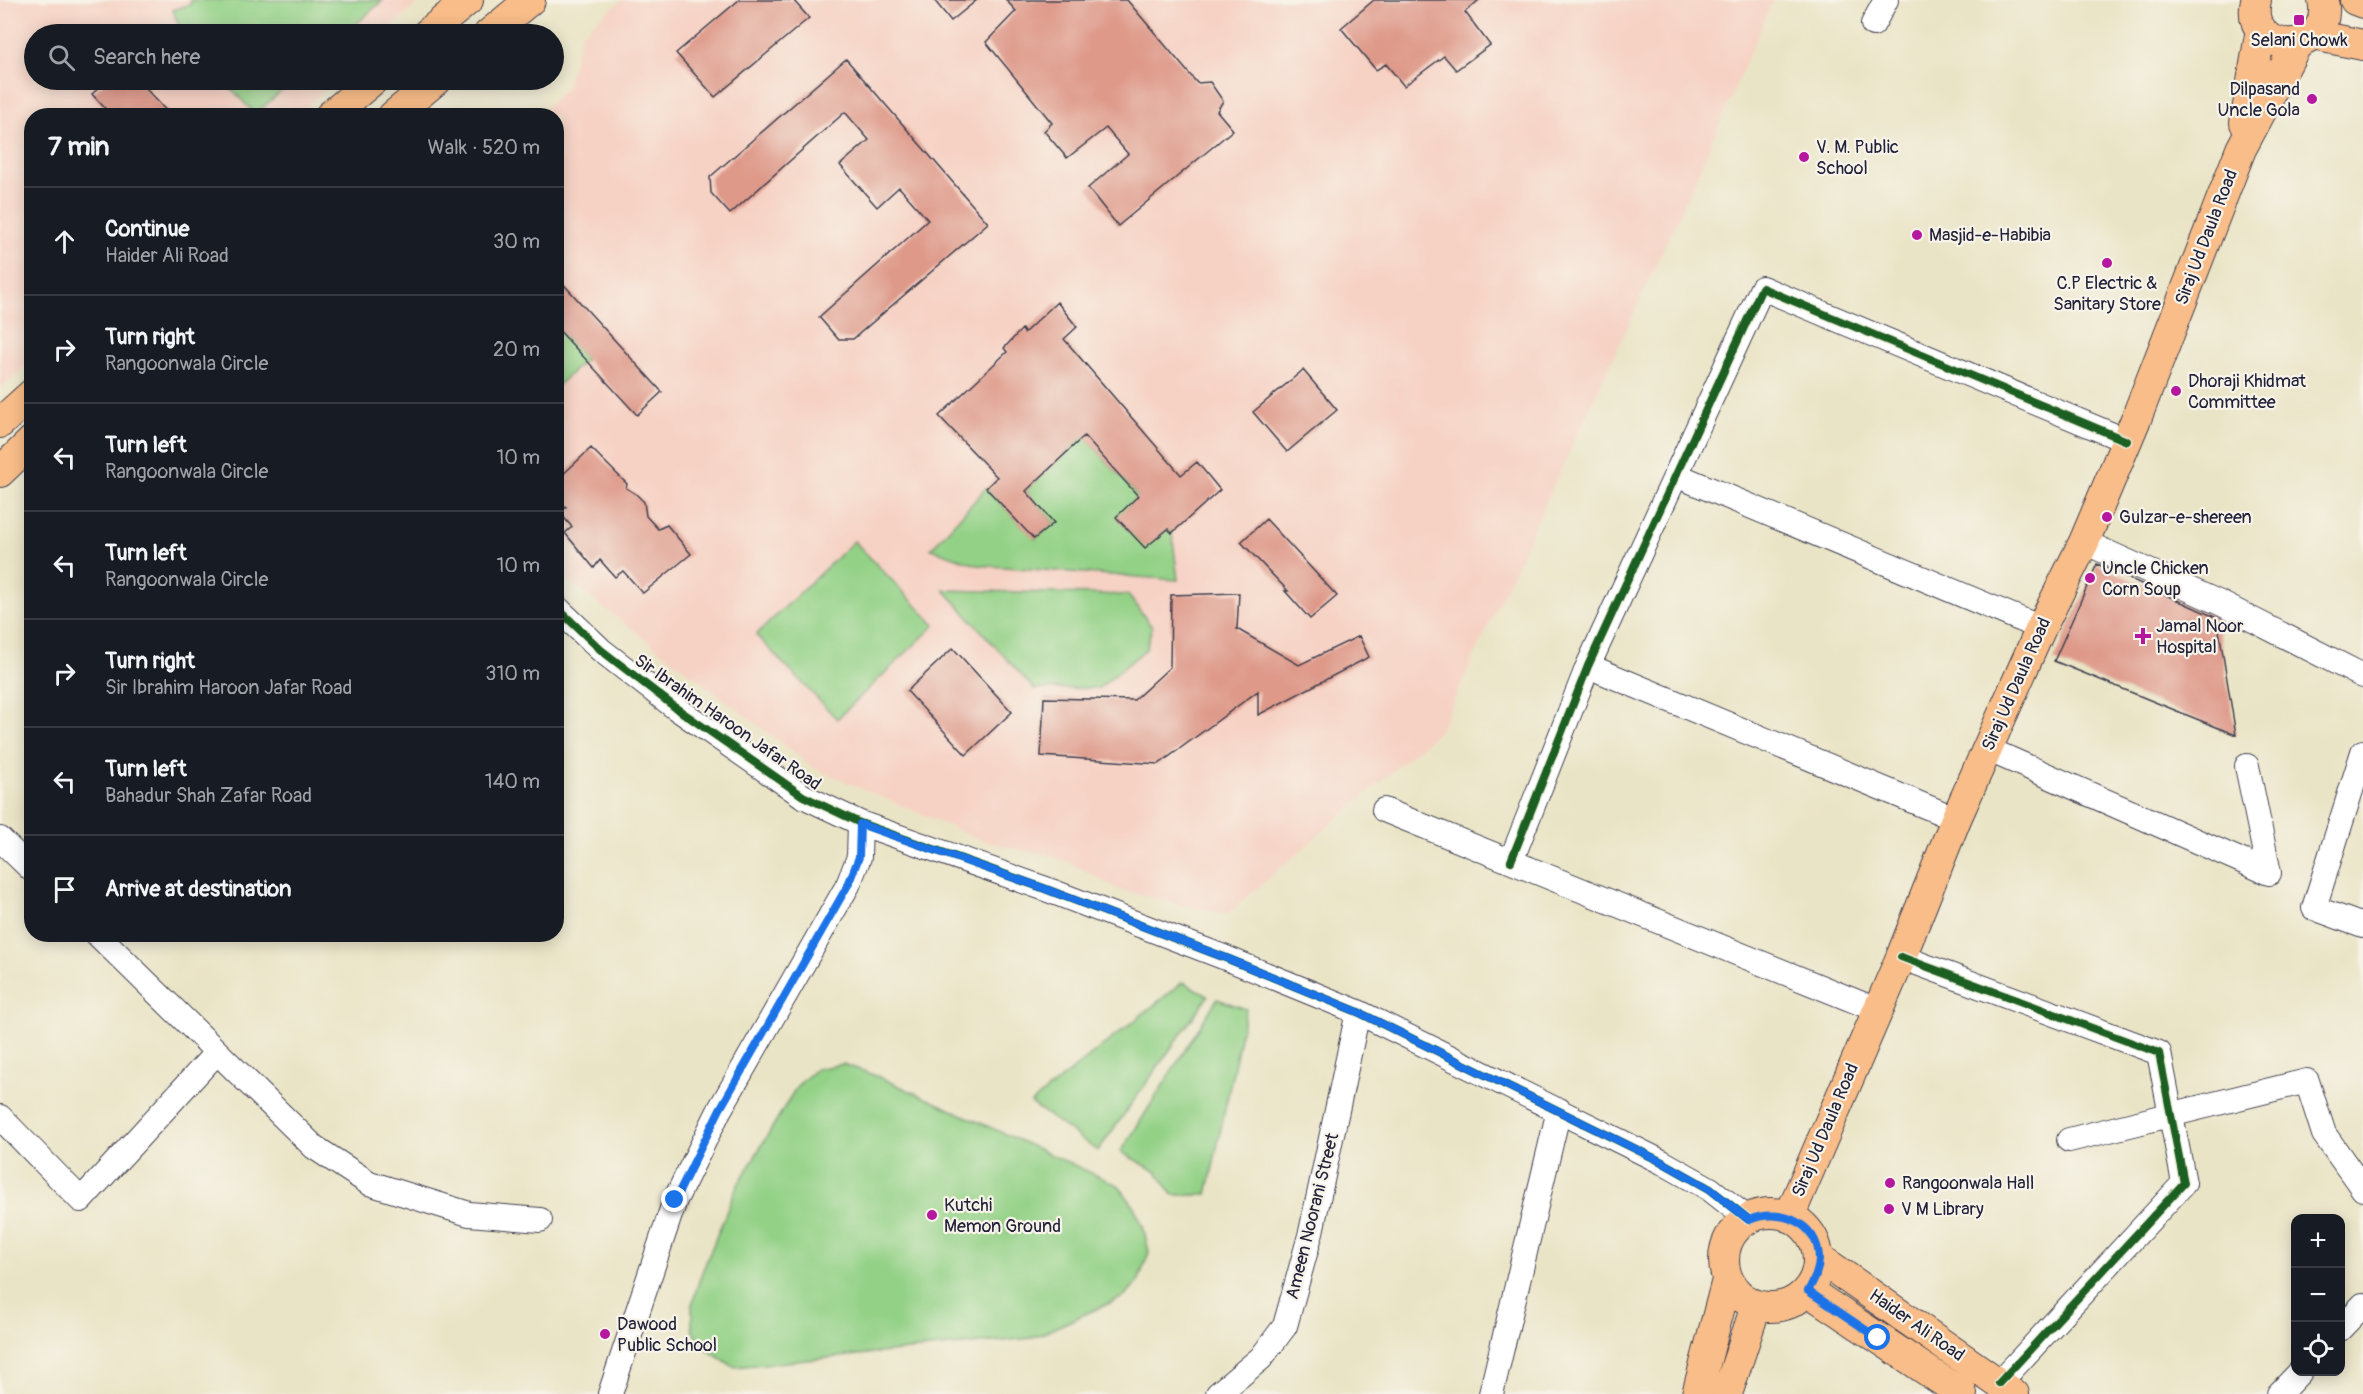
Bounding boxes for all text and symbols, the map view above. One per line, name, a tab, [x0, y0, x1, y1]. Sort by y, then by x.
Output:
marker: Selani Chowk	[2292, 13, 2306, 27]
search box	[24, 24, 564, 90]
place label: Selani Chowk	[2250, 29, 2348, 52]
icon: search	[45, 41, 78, 74]
text: Search here	[93, 43, 200, 71]
place label: Dilpasand Uncle Gola	[2217, 78, 2300, 122]
marker: Dilpasand Uncle Gola	[2305, 92, 2319, 106]
text: 7 min	[48, 131, 110, 163]
text: Walk · 520 m	[428, 135, 540, 160]
place label: V. M. Public School	[1816, 136, 1899, 180]
marker: V. M. Public School	[1797, 150, 1811, 164]
street label: Siraj Ud Daula Road	[2170, 166, 2243, 308]
text: Continue	[105, 215, 189, 243]
place label: Masjid-e-Habibia	[1929, 224, 2051, 247]
icon: ahead	[48, 225, 81, 258]
marker: Masjid-e-Habibia	[1910, 228, 1924, 242]
text: 30 m	[493, 229, 540, 254]
text: Haider Ali Road	[105, 243, 229, 268]
marker: C.P Electric & Sanitary Store	[2100, 256, 2114, 270]
place label: C.P Electric & Sanitary Store	[2053, 272, 2161, 316]
text: Turn right	[105, 323, 195, 351]
icon: right	[48, 333, 81, 366]
text: 20 m	[493, 337, 540, 362]
text: Rangoonwala Circle	[105, 351, 268, 376]
place label: Dhoraji Khidmat Committee	[2188, 370, 2307, 414]
marker: Dhoraji Khidmat Committee	[2169, 384, 2183, 398]
text: Turn left	[105, 431, 187, 459]
icon: left	[48, 441, 81, 474]
text: 10 m	[496, 445, 540, 470]
text: Rangoonwala Circle	[105, 459, 268, 484]
place label: Gulzar-e-shereen	[2119, 506, 2252, 529]
marker: Gulzar-e-shereen	[2100, 510, 2114, 524]
text: Turn left	[105, 539, 187, 567]
icon: left	[48, 549, 81, 582]
text: 10 m	[496, 553, 540, 578]
place label: Uncle Chicken Corn Soup	[2102, 557, 2209, 601]
text: Rangoonwala Circle	[105, 567, 268, 592]
marker: Uncle Chicken Corn Soup	[2083, 571, 2097, 585]
street label: Siraj Ud Daula Road	[1977, 614, 2056, 754]
place label: Jamal Noor Hospital	[2156, 615, 2244, 659]
marker: Jamal Noor Hospital	[2134, 627, 2152, 645]
text: Turn right	[105, 647, 195, 675]
street label: Sir Ibrahim Haroon Jafar Road	[630, 649, 826, 796]
icon: right	[48, 657, 81, 690]
text: 310 m	[485, 661, 540, 686]
text: Sir Ibrahim Haroon Jafar Road	[105, 675, 352, 700]
text: Turn left	[105, 755, 187, 783]
icon: left	[48, 765, 81, 798]
text: 140 m	[485, 769, 540, 794]
text: Bahadur Shah Zafar Road	[105, 783, 312, 808]
icon: arrive	[48, 873, 81, 906]
text: Arrive at destination	[105, 875, 291, 903]
street label: Siraj Ud Daula Road	[1787, 1060, 1864, 1201]
street label: Ameen Noorani Street	[1281, 1130, 1344, 1302]
place label: Rangoonwala Hall	[1902, 1172, 2034, 1195]
marker: Rangoonwala Hall	[1883, 1176, 1897, 1190]
route end	[661, 1186, 687, 1212]
place label: Kutchi Memon Ground	[944, 1194, 1061, 1238]
place label: V M Library	[1901, 1198, 1984, 1221]
marker: V M Library	[1882, 1202, 1896, 1216]
marker: Kutchi Memon Ground	[925, 1208, 939, 1222]
map controls	[2291, 1214, 2345, 1376]
button: +	[2291, 1214, 2345, 1268]
button: −	[2291, 1268, 2345, 1322]
street label: Haider Ali Road	[1864, 1284, 1969, 1367]
place label: Dawood Public School	[617, 1313, 717, 1357]
button: locate	[2291, 1322, 2345, 1376]
route start	[1864, 1324, 1890, 1350]
marker: Dawood Public School	[598, 1327, 612, 1341]

